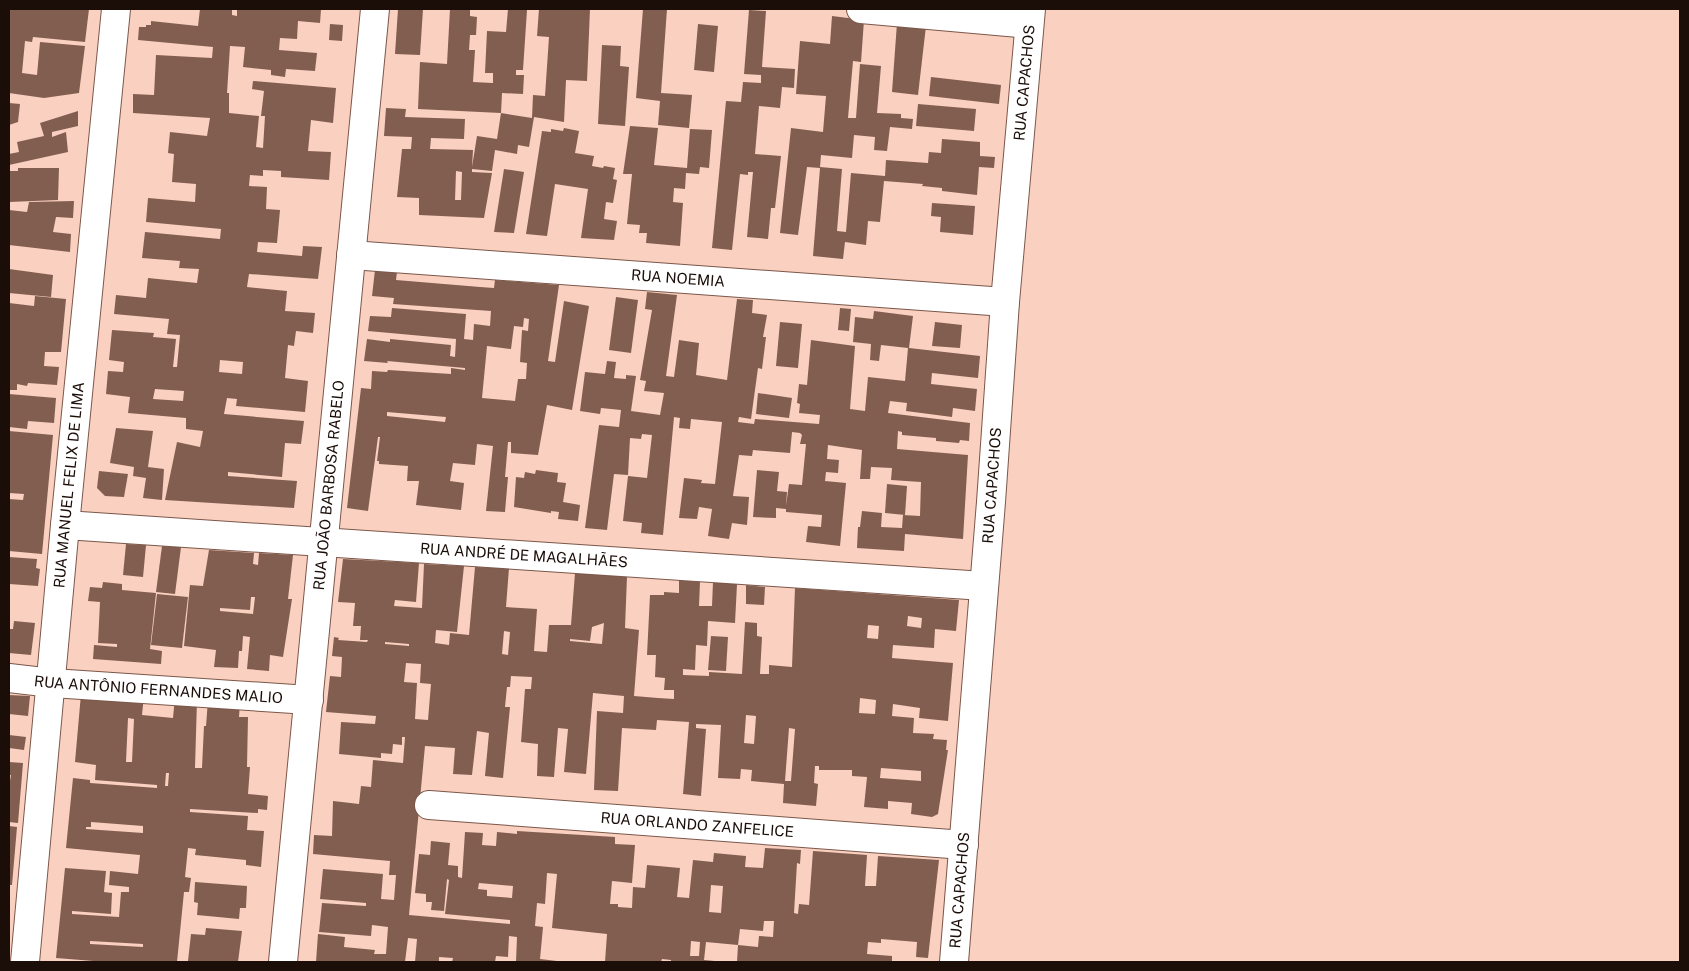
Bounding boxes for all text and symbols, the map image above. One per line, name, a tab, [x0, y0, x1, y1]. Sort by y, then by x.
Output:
street label: RUA CAPACHOS	[1010, 24, 1038, 142]
street label: RUA NOEMIA	[631, 266, 726, 290]
street label: RUA JOÃO BARBOSA RABELO	[310, 379, 347, 591]
street label: RUA MANUEL FELIX DE LIMA	[50, 381, 87, 589]
street label: RUA CAPACHOS	[979, 427, 1004, 544]
street label: RUA ANDRÉ DE MAGALHÃES	[419, 540, 629, 570]
street label: RUA ANTÔNIO FERNANDES MALIO	[33, 672, 283, 706]
street label: RUA ORLANDO ZANFELICE	[600, 809, 795, 840]
street label: RUA CAPACHOS	[946, 831, 972, 949]

